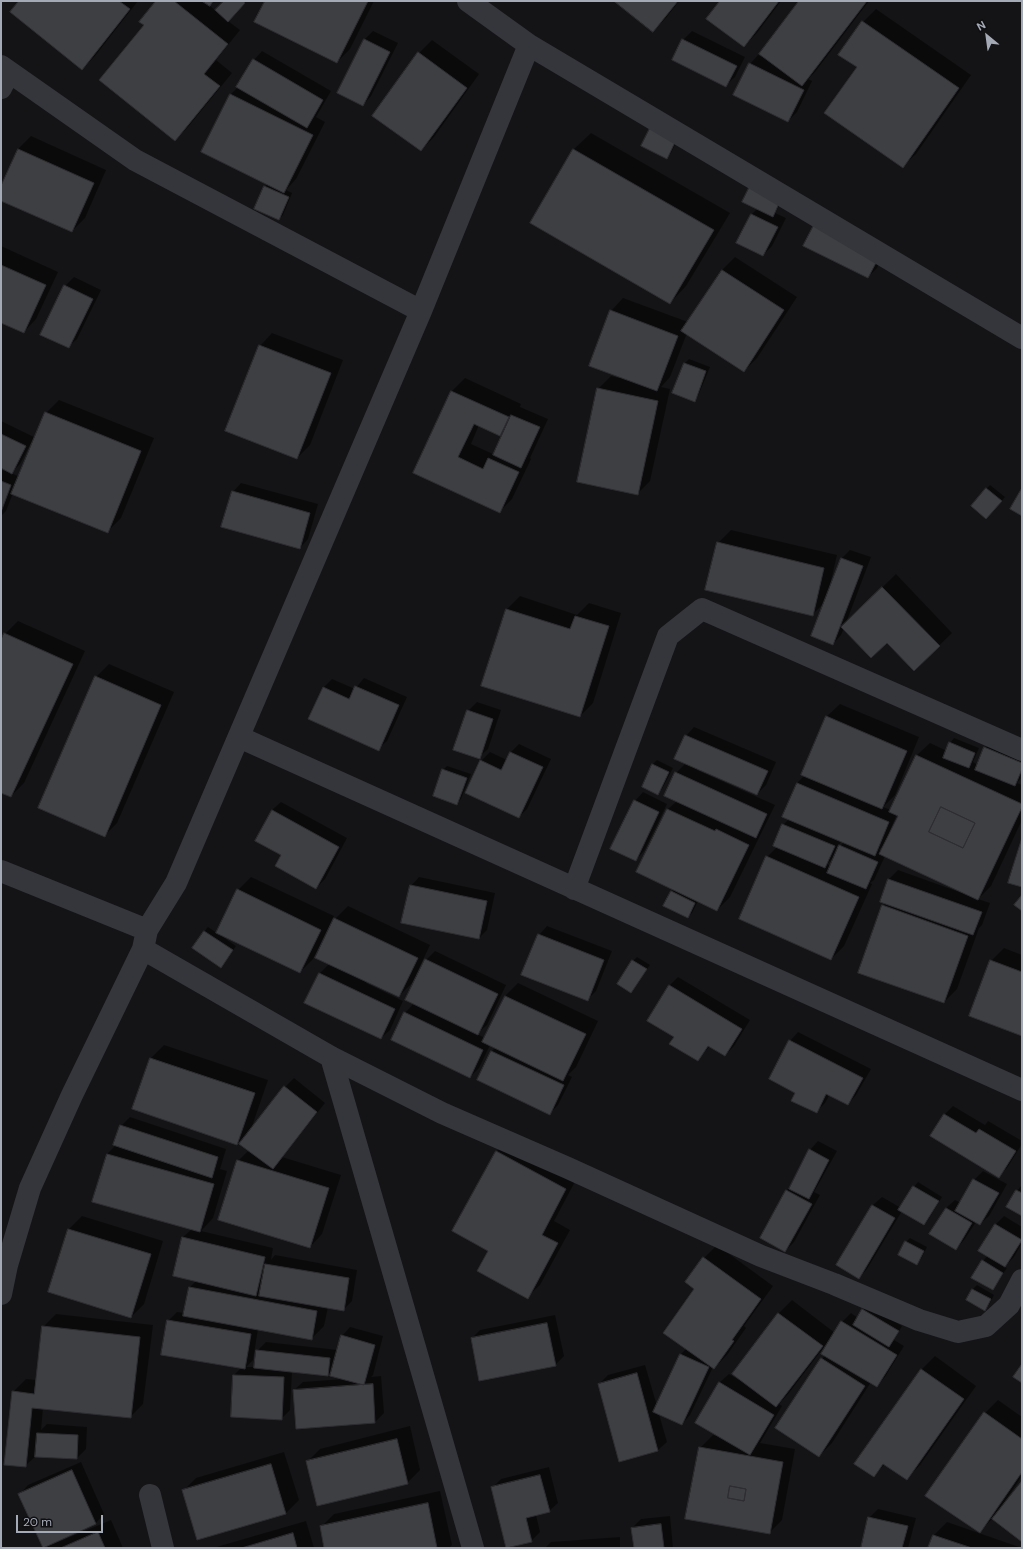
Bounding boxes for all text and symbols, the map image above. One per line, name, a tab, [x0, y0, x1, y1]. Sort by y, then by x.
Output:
north arrow	[967, 16, 1007, 56]
text: N	[974, 17, 988, 34]
scale bar	[18, 1507, 105, 1533]
text: 20 m	[23, 1514, 52, 1530]

